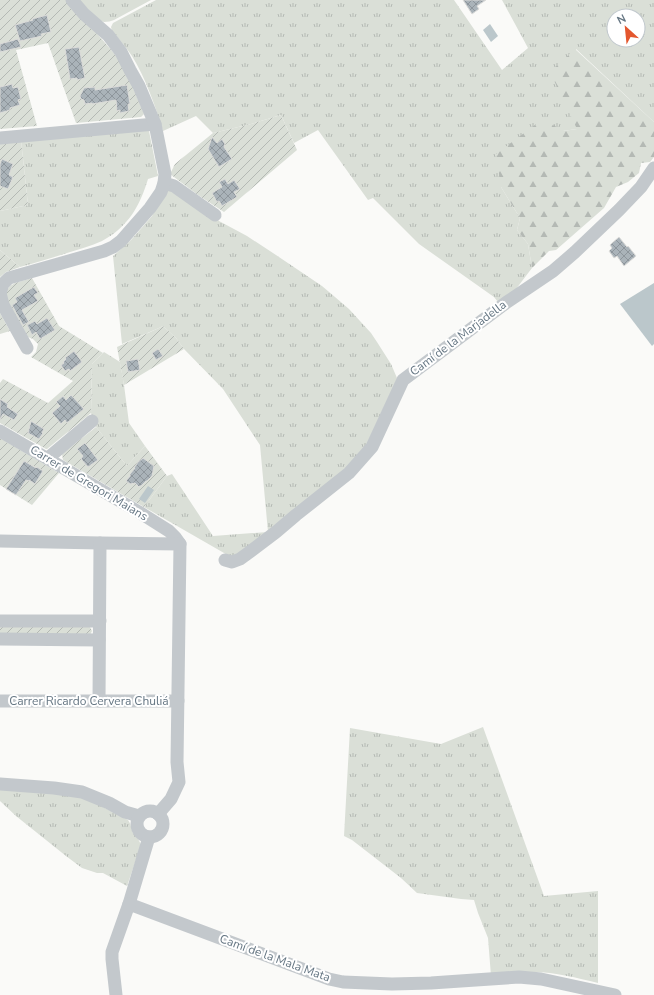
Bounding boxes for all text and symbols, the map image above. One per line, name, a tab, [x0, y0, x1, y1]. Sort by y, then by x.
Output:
north arrow	[606, 8, 646, 48]
text: N	[615, 11, 629, 28]
street label: Camí de la Marjadella	[407, 296, 509, 380]
street label: Carrer de Gregori Maians	[27, 441, 151, 525]
street label: Carrer Ricardo Cervera Chuliá	[9, 693, 169, 709]
street label: Camí de la Mala Mata	[217, 931, 333, 985]

